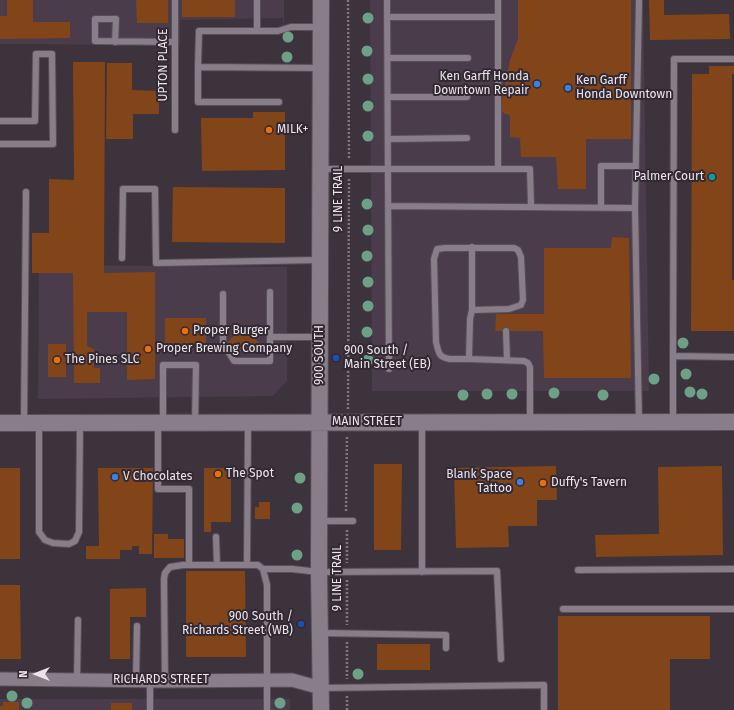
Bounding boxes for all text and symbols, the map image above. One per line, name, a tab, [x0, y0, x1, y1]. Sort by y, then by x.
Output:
street label: UPTON PLACE	[157, 29, 171, 101]
place label: Ken Garff Honda Downtown Repair	[433, 70, 529, 98]
place label: Ken Garff Honda Downtown	[576, 74, 672, 102]
marker: Ken Garff Honda Downtown Repair	[532, 79, 542, 89]
marker: Ken Garff Honda Downtown	[563, 83, 573, 93]
place label: MILK+	[277, 123, 308, 137]
marker: MILK+	[264, 125, 274, 135]
street label: 9 LINE TRAIL	[332, 166, 346, 232]
place label: Palmer Court	[634, 170, 704, 184]
marker: Palmer Court	[707, 172, 717, 182]
place label: Proper Burger	[193, 324, 268, 338]
street label: 900 SOUTH	[313, 325, 327, 385]
marker: Proper Burger	[180, 326, 190, 336]
place label: Proper Brewing Company	[156, 342, 292, 356]
marker: Proper Brewing Company	[143, 344, 153, 354]
place label: 900 South / Main Street (EB)	[344, 344, 431, 372]
place label: The Pines SLC	[65, 353, 139, 367]
marker: 900 South / Main Street (EB)	[331, 353, 341, 363]
marker: The Pines SLC	[52, 355, 62, 365]
street label: MAIN STREET	[332, 415, 402, 429]
place label: The Spot	[226, 467, 274, 481]
place label: Blank Space Tattoo	[446, 468, 512, 496]
marker: The Spot	[213, 469, 223, 479]
place label: V Chocolates	[123, 470, 192, 484]
marker: V Chocolates	[110, 472, 120, 482]
place label: Duffy's Tavern	[551, 476, 627, 490]
marker: Blank Space Tattoo	[515, 477, 525, 487]
marker: Duffy's Tavern	[538, 478, 548, 488]
street label: 9 LINE TRAIL	[331, 545, 345, 611]
place label: 900 South / Richards Street (WB)	[182, 610, 293, 638]
marker: 900 South / Richards Street (WB)	[296, 619, 306, 629]
north arrow	[16, 654, 56, 694]
text: N	[17, 670, 30, 678]
street label: RICHARDS STREET	[113, 673, 209, 687]

